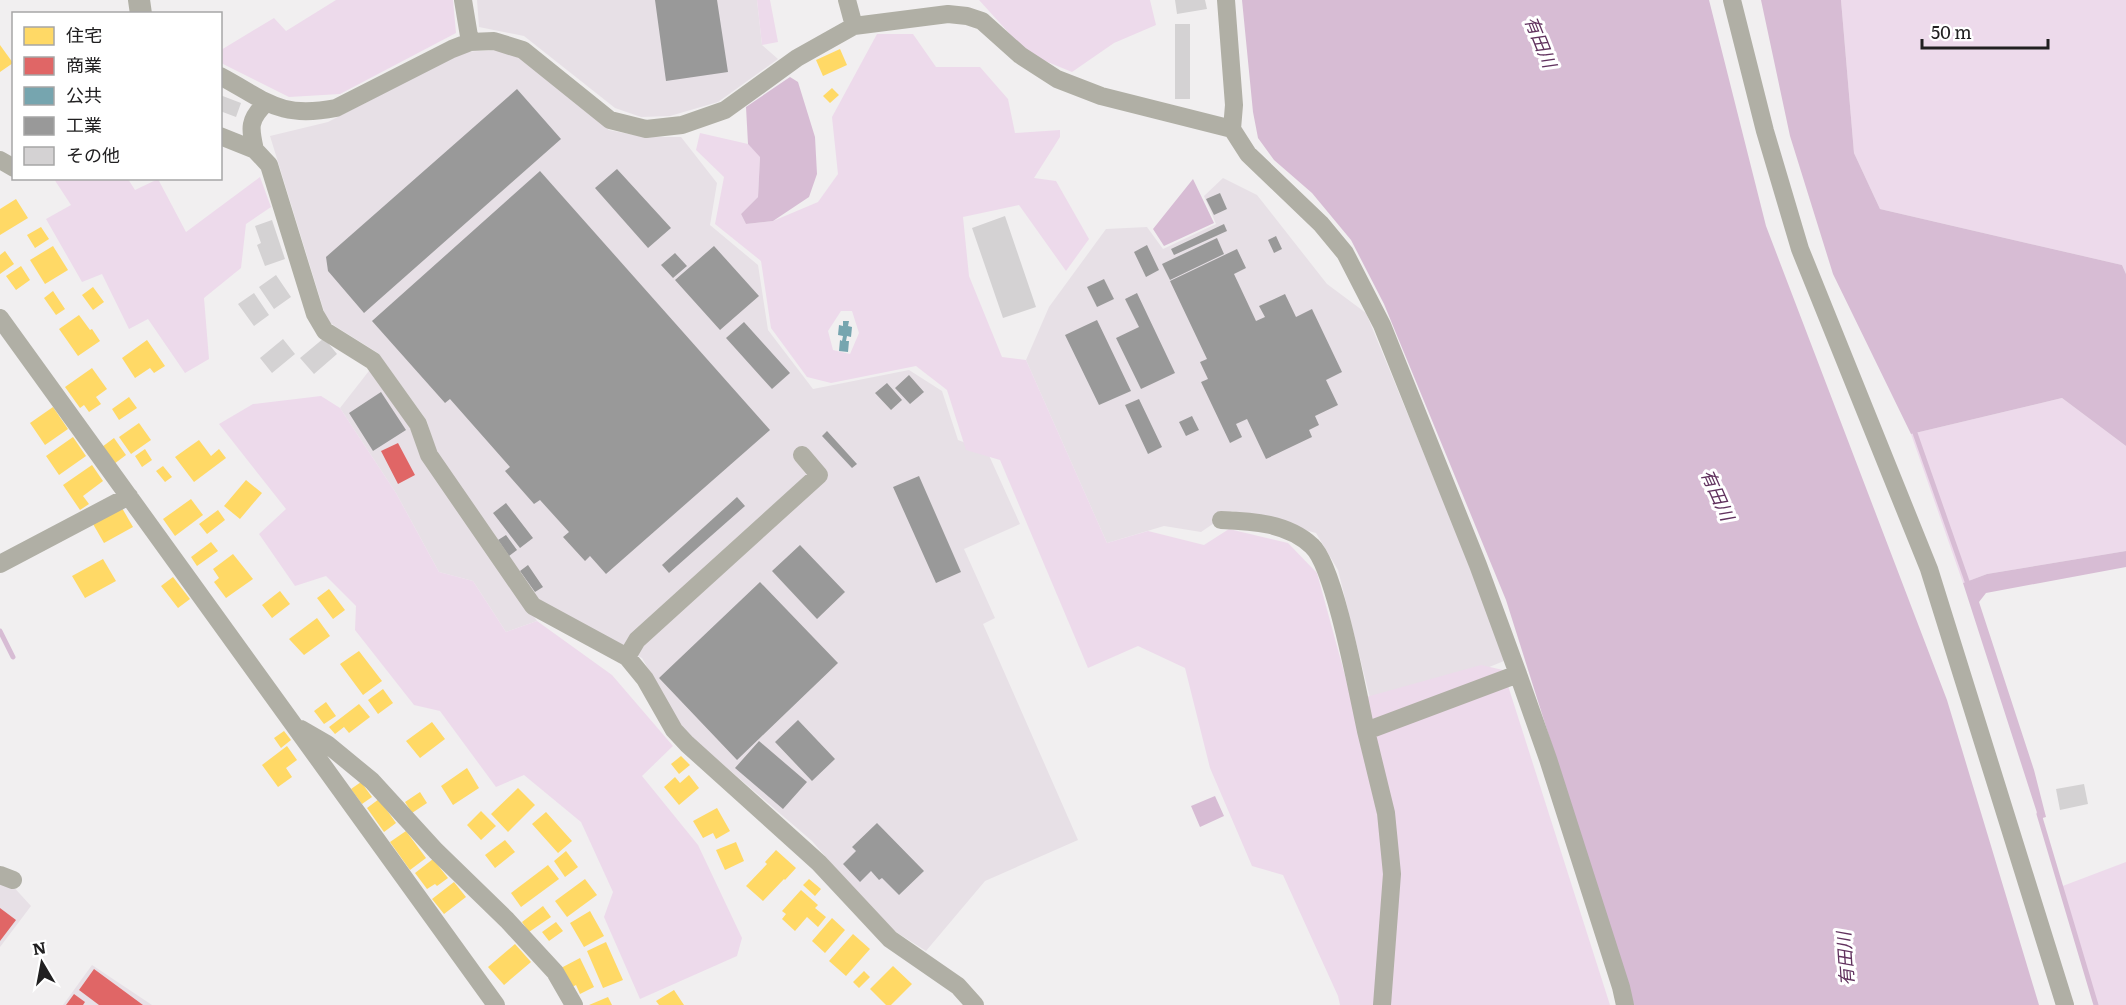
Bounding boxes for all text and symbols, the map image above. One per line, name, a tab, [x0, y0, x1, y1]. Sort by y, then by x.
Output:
water label: 有田川	[1519, 11, 1565, 73]
legend	[12, 12, 222, 180]
scale bar	[1922, 12, 2048, 50]
text: 50 m	[1931, 18, 1972, 45]
text: 住宅	[66, 21, 102, 48]
text: 商業	[66, 51, 102, 78]
text: 公共	[66, 81, 102, 108]
text: 工業	[66, 111, 102, 138]
text: その他	[66, 141, 120, 168]
water label: 有田川	[1695, 464, 1742, 526]
water label: 有田川	[1829, 929, 1860, 987]
north arrow	[12, 933, 72, 993]
text: N	[31, 934, 48, 960]

